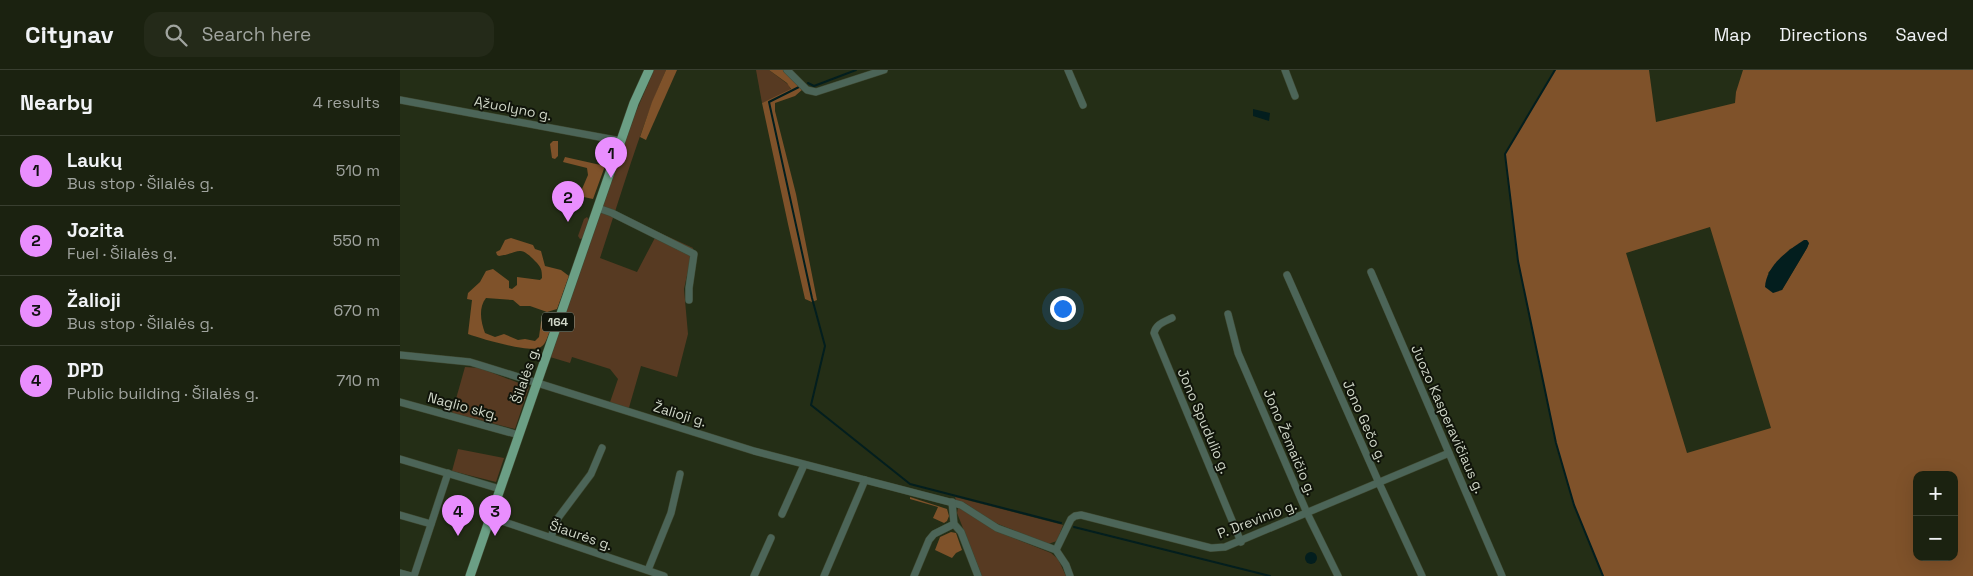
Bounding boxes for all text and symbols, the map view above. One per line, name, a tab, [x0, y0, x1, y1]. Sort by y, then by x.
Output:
search box	[144, 12, 494, 57]
text: Citynav	[25, 19, 114, 50]
icon: search	[162, 21, 190, 49]
text: Search here	[202, 22, 311, 47]
text: Map	[1714, 23, 1751, 46]
text: Directions	[1779, 23, 1868, 46]
text: Saved	[1896, 23, 1948, 46]
text: Nearby	[20, 89, 93, 116]
text: 4 results	[313, 92, 380, 113]
street label: Ąžuolyno g.	[473, 92, 553, 124]
pin: 1	[595, 137, 627, 178]
text: Laukų	[67, 148, 122, 173]
text: 1	[32, 160, 40, 181]
text: 510 m	[336, 160, 380, 181]
text: Bus stop · Šilalės g.	[67, 173, 214, 194]
pin: 2	[552, 181, 584, 222]
text: Jozita	[67, 218, 124, 243]
text: 2	[31, 230, 41, 251]
text: 550 m	[333, 230, 380, 251]
text: Fuel · Šilalės g.	[67, 243, 177, 264]
text: Žalioji	[67, 288, 121, 313]
your location	[1050, 296, 1076, 322]
text: 3	[31, 300, 41, 321]
text: 670 m	[333, 300, 380, 321]
road number: 164	[542, 312, 574, 332]
text: Bus stop · Šilalės g.	[67, 313, 214, 334]
street label: Juozo Kasperavičiaus g.	[1407, 342, 1489, 496]
street label: Šilalės g.	[507, 344, 543, 406]
text: DPD	[67, 358, 104, 383]
street label: Jono Spudulio g.	[1174, 366, 1234, 476]
text: 4	[31, 370, 41, 391]
text: 710 m	[336, 370, 380, 391]
street label: Jono Gečo g.	[1339, 377, 1391, 465]
text: Public building · Šilalės g.	[67, 383, 259, 404]
street label: Jono Žemaičio g.	[1260, 386, 1320, 498]
street label: Naglio skg.	[426, 388, 500, 424]
street label: Žalioji g.	[651, 397, 709, 431]
map controls	[1913, 471, 1958, 561]
button: +	[1913, 471, 1958, 516]
pin: 4	[442, 495, 474, 536]
pin: 3	[479, 495, 511, 536]
street label: P. Drevinio g.	[1215, 496, 1299, 542]
street label: Šiaurės g.	[547, 516, 615, 554]
button: −	[1913, 516, 1958, 561]

